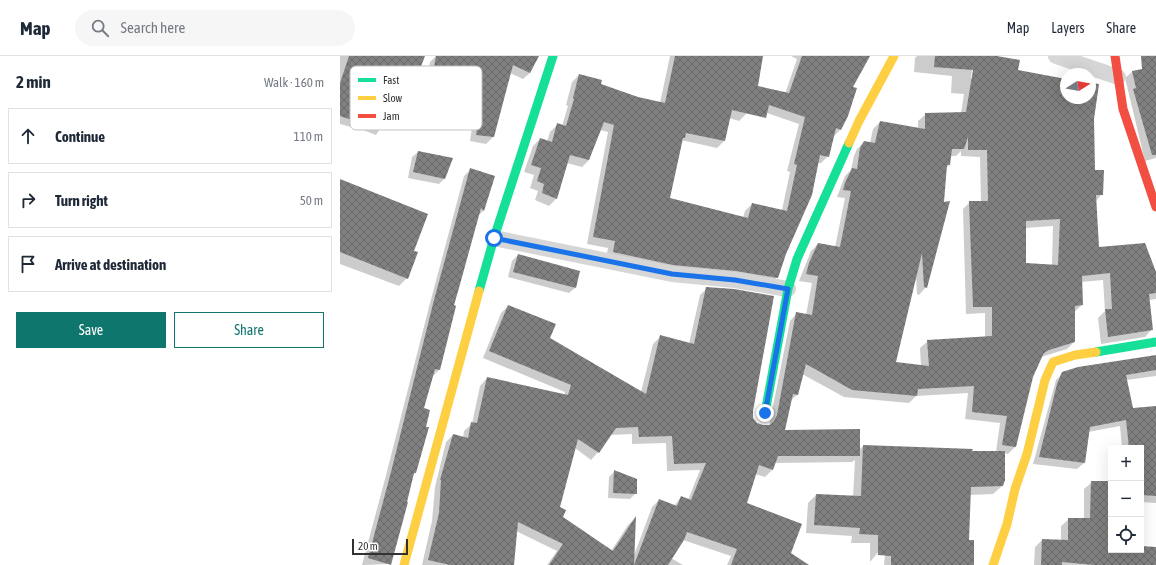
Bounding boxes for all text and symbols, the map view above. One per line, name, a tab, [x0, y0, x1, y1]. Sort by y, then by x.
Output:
search box	[75, 10, 355, 46]
text: Map	[20, 17, 51, 39]
icon: search	[89, 17, 111, 39]
text: Search here	[121, 19, 185, 36]
text: Map	[1007, 20, 1029, 36]
text: Layers	[1051, 20, 1084, 36]
text: Share	[1106, 20, 1136, 36]
legend	[350, 66, 482, 130]
north arrow	[1060, 68, 1096, 104]
text: 2 min	[16, 72, 51, 92]
text: Fast	[383, 74, 399, 86]
text: Walk · 160 m	[264, 75, 324, 90]
text: Slow	[383, 92, 402, 104]
text: Jam	[383, 110, 400, 122]
icon: ahead	[17, 125, 39, 147]
text: Continue	[55, 128, 105, 145]
text: 110 m	[294, 129, 323, 144]
icon: right	[17, 189, 39, 211]
text: Turn right	[55, 192, 108, 209]
text: 50 m	[300, 193, 323, 208]
route start	[485, 229, 503, 247]
icon: arrive	[17, 253, 39, 275]
text: Arrive at destination	[55, 256, 166, 273]
button: Save	[16, 312, 166, 348]
button: Share	[174, 312, 324, 348]
route end	[756, 404, 774, 422]
map controls	[1108, 445, 1144, 553]
button: +	[1108, 445, 1144, 481]
button: −	[1108, 481, 1144, 517]
button: locate	[1108, 517, 1144, 553]
scale bar	[352, 537, 408, 556]
text: 20 m	[358, 540, 378, 552]

